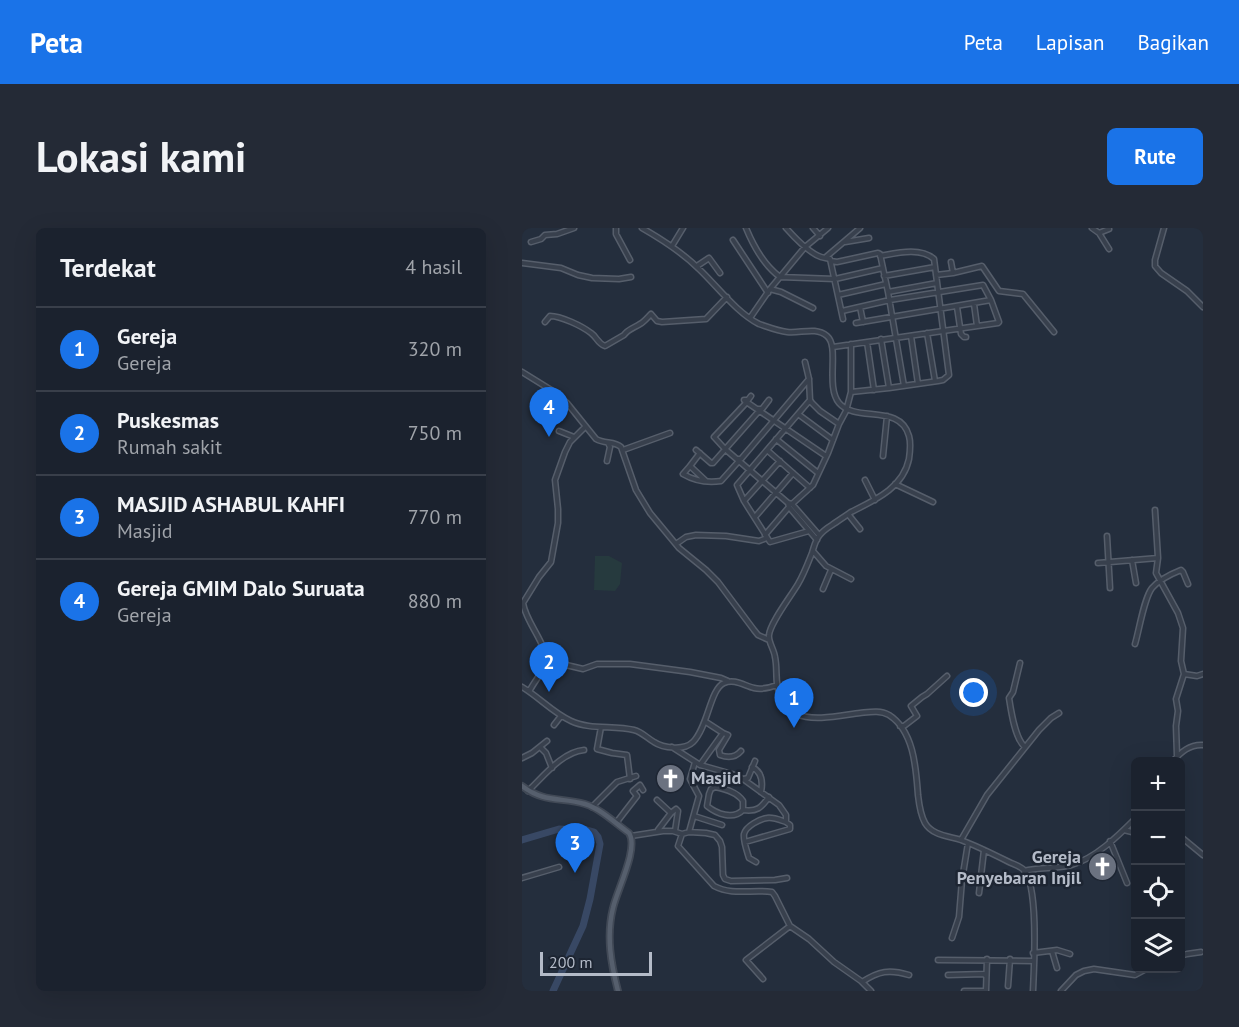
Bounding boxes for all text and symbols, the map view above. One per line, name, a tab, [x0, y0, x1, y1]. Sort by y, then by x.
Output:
text: Peta	[30, 24, 83, 61]
text: Peta	[964, 29, 1003, 56]
text: Lapisan	[1036, 29, 1104, 56]
text: Bagikan	[1137, 29, 1209, 56]
button: Rute	[1107, 128, 1203, 185]
text: Lokasi kami	[36, 129, 246, 184]
text: Terdekat	[60, 251, 156, 284]
text: 4 hasil	[405, 254, 462, 280]
text: Gereja	[117, 322, 177, 350]
text: 1	[74, 336, 85, 362]
text: 320 m	[408, 336, 462, 362]
text: Gereja	[117, 350, 172, 376]
pin: 4	[530, 388, 568, 437]
text: Puskesmas	[117, 406, 219, 434]
text: 2	[74, 420, 85, 446]
text: 750 m	[408, 420, 462, 446]
text: Rumah sakit	[117, 434, 222, 460]
text: MASJID ASHABUL KAHFI	[117, 490, 345, 518]
text: 3	[74, 504, 85, 530]
text: 770 m	[408, 504, 462, 530]
text: Masjid	[117, 518, 173, 544]
text: Gereja GMIM Dalo Suruata	[117, 574, 365, 602]
text: 4	[74, 588, 85, 614]
text: 880 m	[408, 588, 462, 614]
text: Gereja	[117, 602, 172, 628]
pin: 2	[530, 642, 568, 692]
pin: 1	[774, 678, 814, 728]
your location	[959, 678, 988, 707]
map controls	[1131, 757, 1185, 973]
button: +	[1131, 757, 1185, 811]
church icon: Masjid	[654, 762, 686, 794]
place label: Masjid	[691, 766, 741, 789]
button: −	[1131, 811, 1185, 865]
pin: 3	[556, 824, 594, 873]
place label: Gereja Penyebaran Injil	[957, 845, 1082, 889]
church icon: Gereja Penyebaran Injil	[1086, 851, 1118, 883]
button: locate	[1131, 865, 1185, 919]
button: layers	[1131, 919, 1185, 973]
scale bar	[540, 949, 652, 976]
text: 200 m	[549, 952, 592, 972]

